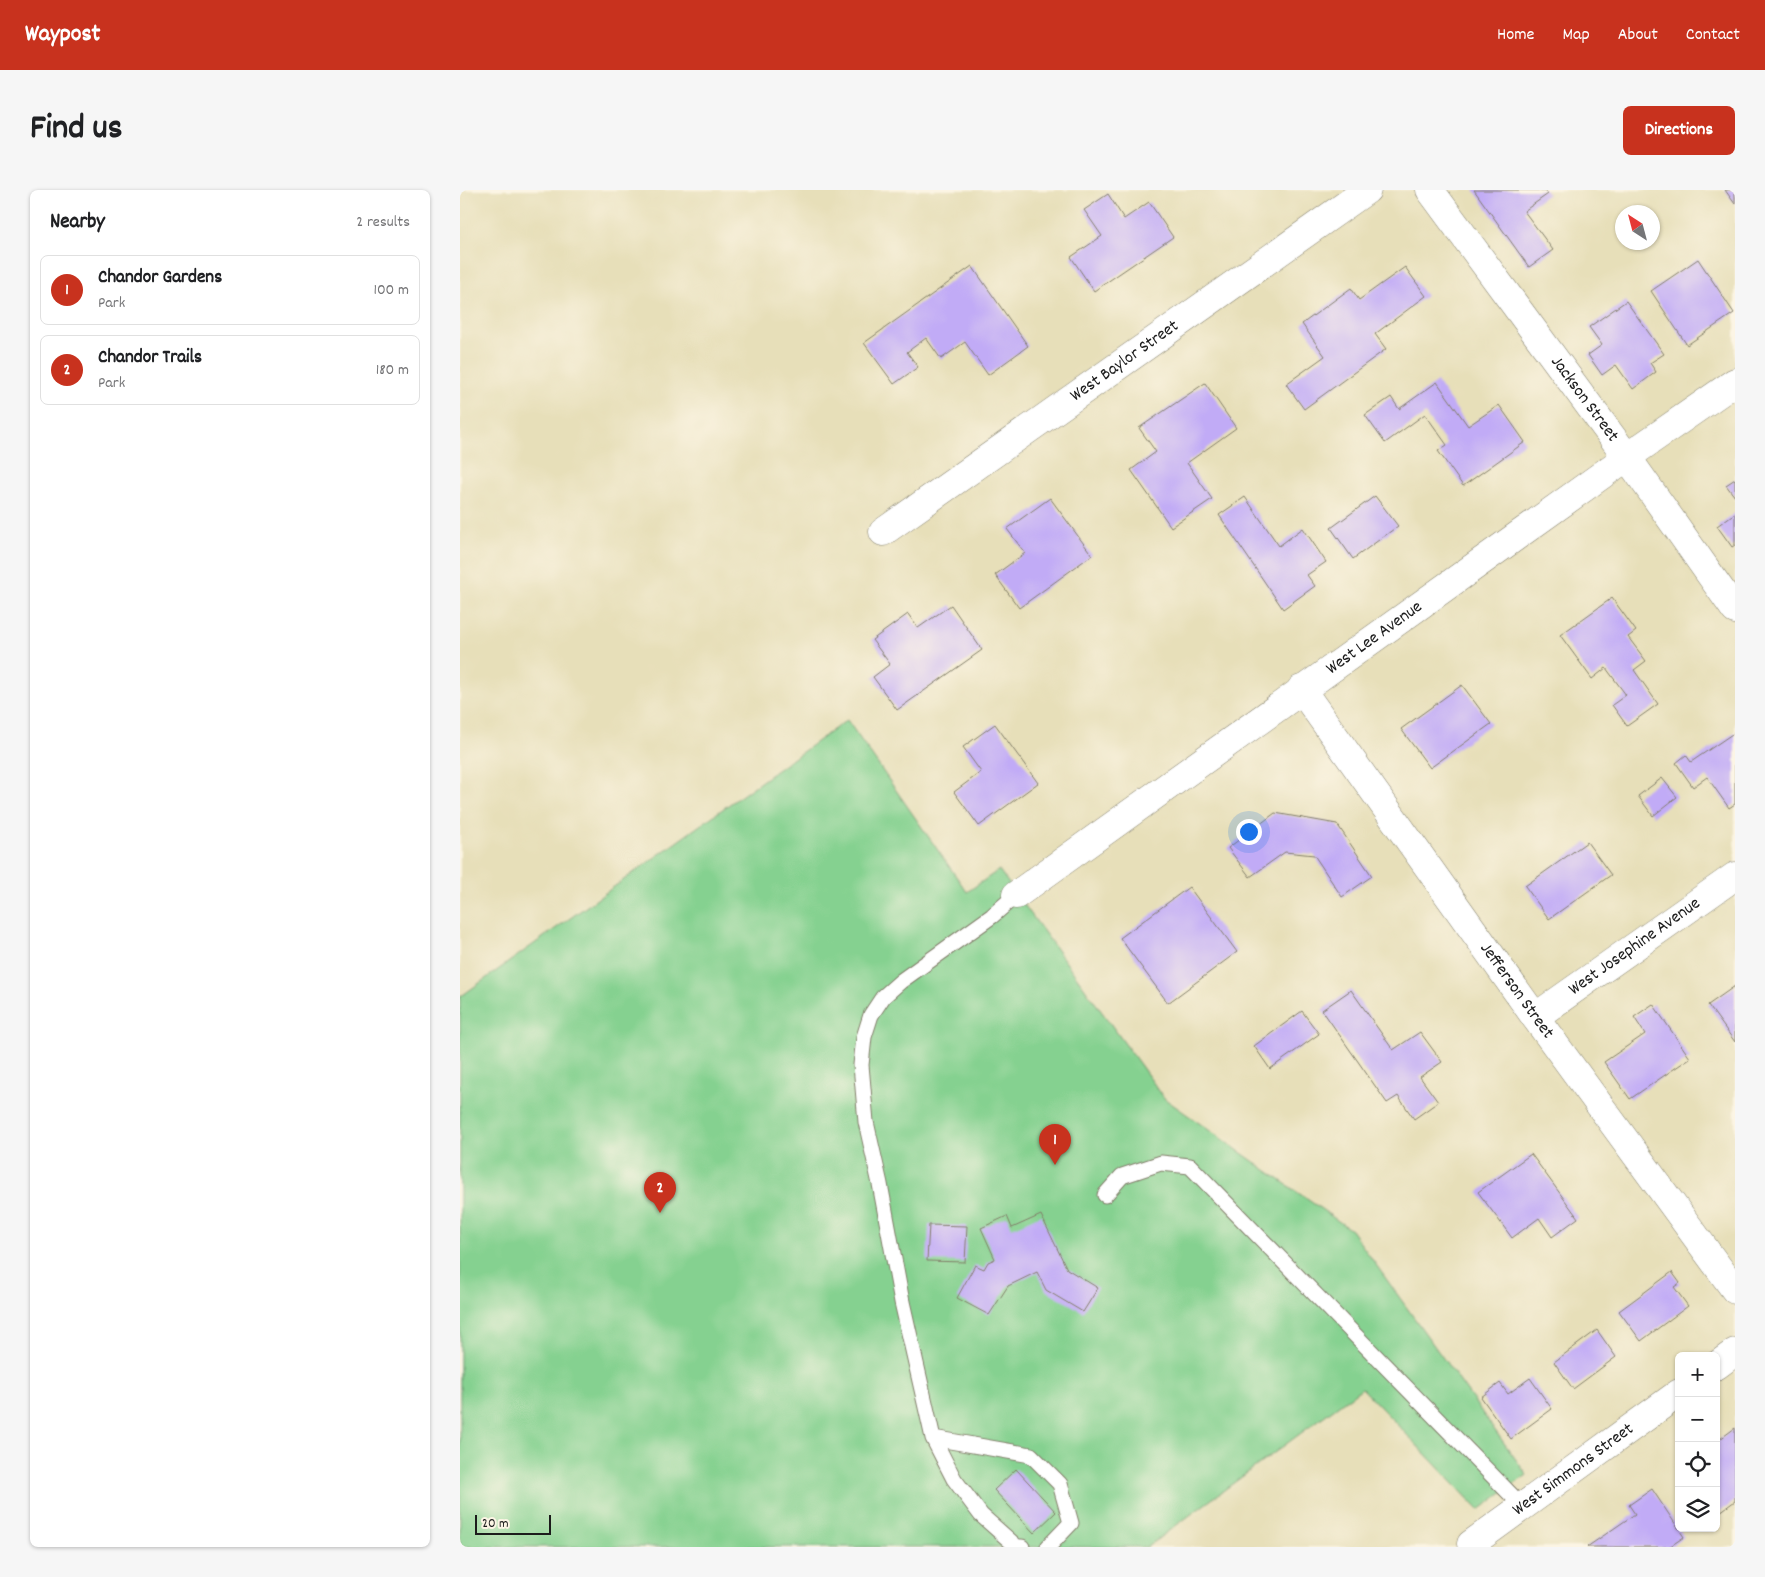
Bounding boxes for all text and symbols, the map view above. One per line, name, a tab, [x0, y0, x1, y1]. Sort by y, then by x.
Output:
text: Waypost	[25, 18, 100, 52]
text: Home	[1497, 23, 1534, 48]
text: Map	[1562, 23, 1590, 48]
text: About	[1618, 23, 1658, 48]
text: Contact	[1686, 23, 1740, 48]
text: Find us	[30, 105, 122, 155]
button: Directions	[1623, 106, 1735, 155]
north arrow	[1615, 205, 1660, 250]
text: Nearby	[50, 208, 105, 238]
text: 2 results	[356, 211, 410, 234]
text: Chandor Gardens	[98, 265, 222, 292]
text: 1	[65, 279, 69, 302]
text: 100 m	[373, 279, 409, 302]
text: Park	[98, 292, 125, 315]
street label: West Baylor Street	[1065, 314, 1184, 408]
text: Chandor Trails	[98, 345, 202, 372]
street label: Jackson Street	[1544, 351, 1625, 448]
text: 2	[64, 359, 71, 382]
text: 180 m	[376, 359, 409, 382]
text: Park	[98, 372, 125, 395]
street label: West Lee Avenue	[1321, 595, 1428, 681]
your location	[1236, 819, 1262, 845]
street label: West Josephine Avenue	[1564, 891, 1706, 1002]
street label: Jefferson Street	[1473, 938, 1560, 1045]
pin: 1	[1039, 1124, 1071, 1165]
pin: 2	[644, 1172, 676, 1213]
map controls	[1675, 1352, 1720, 1532]
button: +	[1675, 1352, 1720, 1397]
button: −	[1675, 1397, 1720, 1442]
street label: West Simmons Street	[1507, 1417, 1639, 1522]
button: locate	[1675, 1442, 1720, 1487]
button: layers	[1675, 1487, 1720, 1532]
scale bar	[475, 1512, 551, 1535]
text: 20 m	[482, 1514, 509, 1534]

